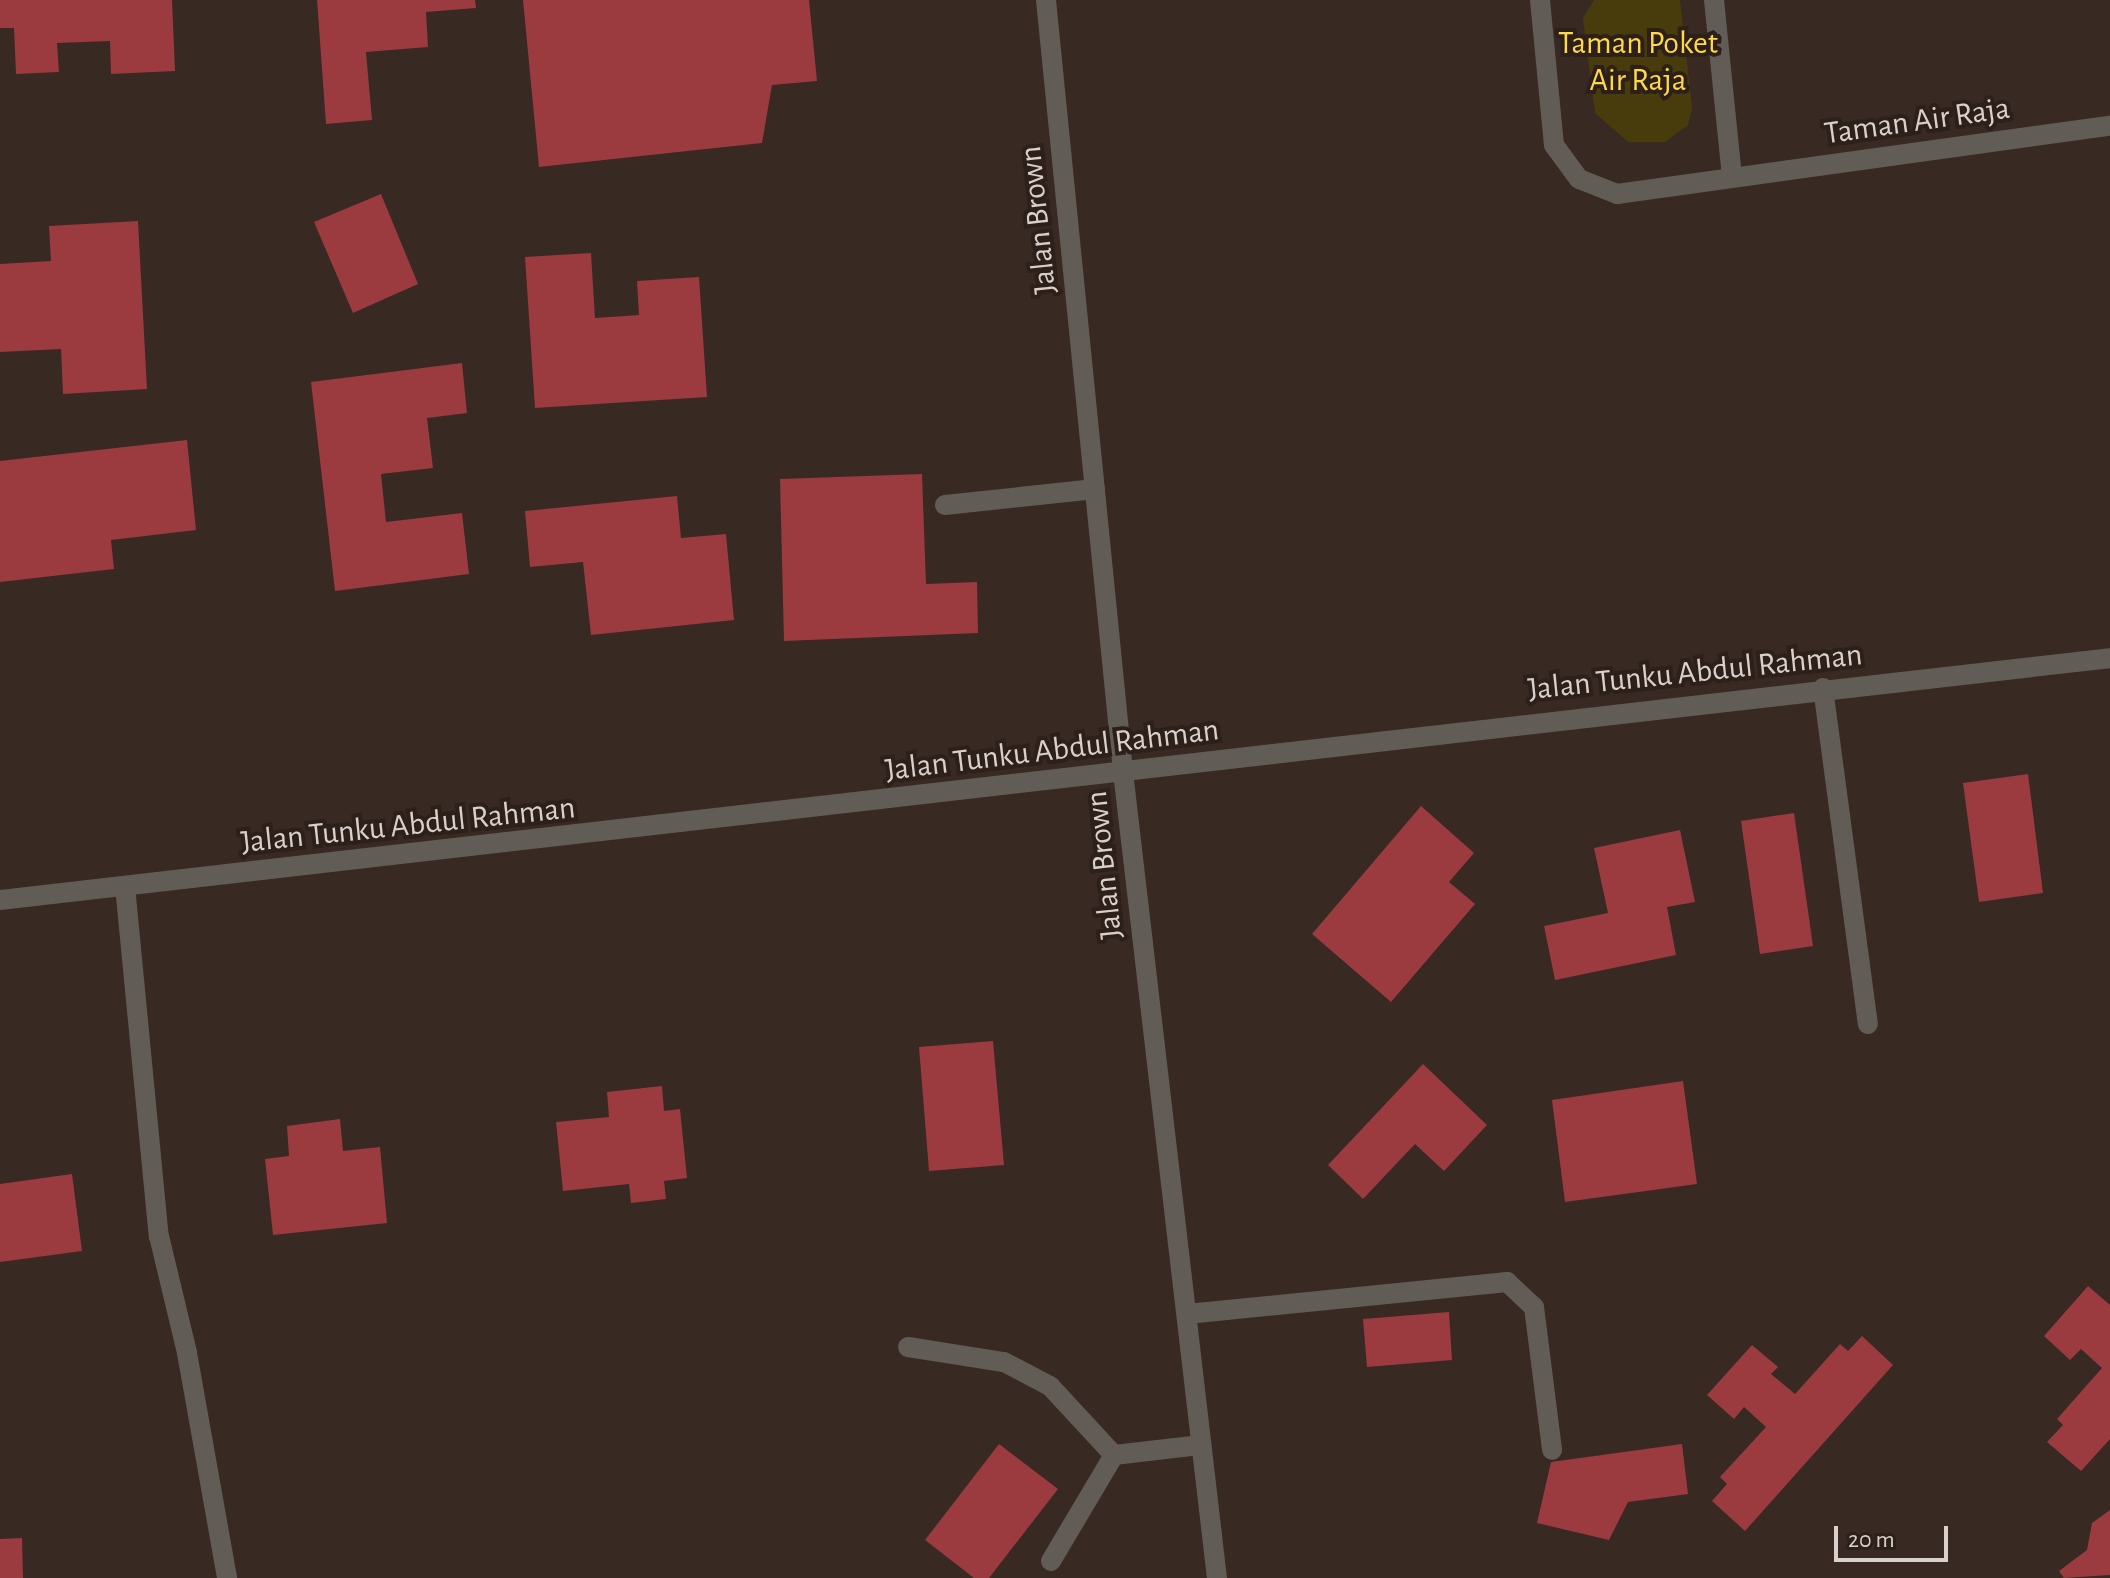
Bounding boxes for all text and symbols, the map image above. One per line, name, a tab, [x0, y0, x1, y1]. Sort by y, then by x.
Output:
park label: Taman Poket Air Raja	[1558, 25, 1718, 100]
street label: Taman Air Raja	[1822, 89, 2012, 153]
street label: Jalan Brown	[1011, 144, 1065, 296]
street label: Jalan Tunku Abdul Rahman	[1526, 635, 1864, 709]
street label: Jalan Tunku Abdul Rahman	[883, 710, 1221, 790]
street label: Jalan Tunku Abdul Rahman	[239, 788, 577, 862]
street label: Jalan Brown	[1077, 789, 1131, 941]
scale bar	[1838, 1510, 1952, 1560]
text: 20 m	[1848, 1528, 1895, 1552]

